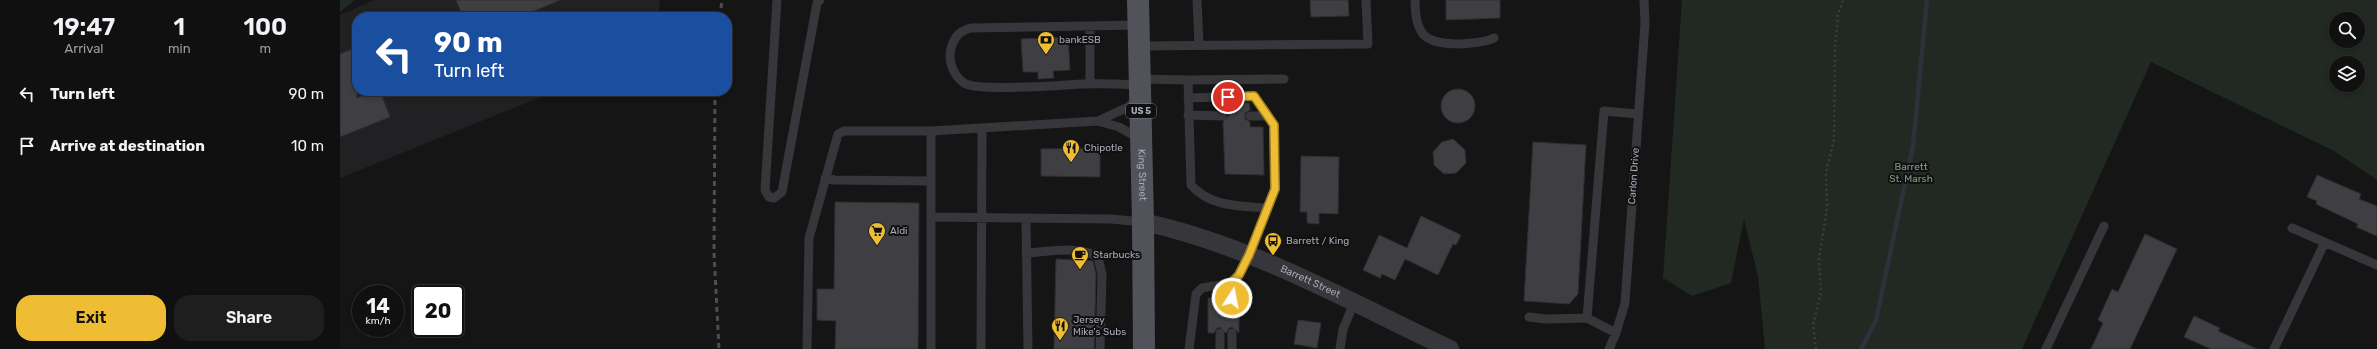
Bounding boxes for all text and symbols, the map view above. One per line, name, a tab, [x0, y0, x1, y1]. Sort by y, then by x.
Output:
map controls	[2329, 12, 2365, 92]
button: search	[2329, 12, 2365, 48]
text: 19:47	[53, 13, 115, 41]
text: 1	[174, 13, 185, 41]
text: 100	[244, 13, 287, 41]
text: 90 m	[434, 26, 503, 59]
icon: left	[368, 28, 420, 80]
bank icon: bankESB	[1036, 30, 1056, 55]
place label: bankESB	[1059, 34, 1101, 46]
text: Arrival	[65, 41, 104, 56]
text: min	[168, 41, 191, 56]
text: m	[260, 41, 271, 56]
button: layers	[2329, 56, 2365, 92]
text: Turn left	[434, 60, 504, 82]
pin	[1211, 80, 1245, 114]
icon: left	[16, 83, 38, 105]
text: Turn left	[50, 85, 115, 103]
text: 90 m	[289, 85, 324, 103]
icon: arrive	[1217, 86, 1239, 108]
road number: US 5	[1126, 104, 1156, 118]
icon: arrive	[16, 135, 38, 157]
text: Arrive at destination	[50, 137, 205, 155]
text: 10 m	[291, 137, 324, 155]
restaurant icon: Chipotle	[1061, 138, 1081, 163]
place label: Chipotle	[1084, 142, 1123, 154]
street label: Carlon Drive	[1626, 147, 1642, 205]
street label: King Street	[1135, 149, 1149, 201]
park label: Barrett St. Marsh	[1889, 161, 1933, 185]
supermarket icon: Aldi	[867, 221, 887, 246]
place label: Aldi	[890, 225, 908, 237]
bus stop icon: Barrett / King	[1263, 231, 1283, 256]
place label: Barrett / King	[1286, 235, 1349, 247]
cafe icon: Starbucks	[1070, 245, 1090, 270]
place label: Starbucks	[1093, 249, 1140, 261]
street label: Barrett Street	[1279, 263, 1342, 301]
position arrow	[1211, 277, 1253, 319]
speed limit sign: 20	[412, 285, 464, 337]
text: 14	[366, 294, 390, 318]
button: Exit	[16, 295, 166, 341]
button: Share	[174, 295, 324, 341]
place label: Jersey Mike's Subs	[1073, 314, 1126, 338]
text: km/h	[366, 315, 390, 327]
restaurant icon: Jersey Mike's Subs	[1050, 316, 1070, 341]

